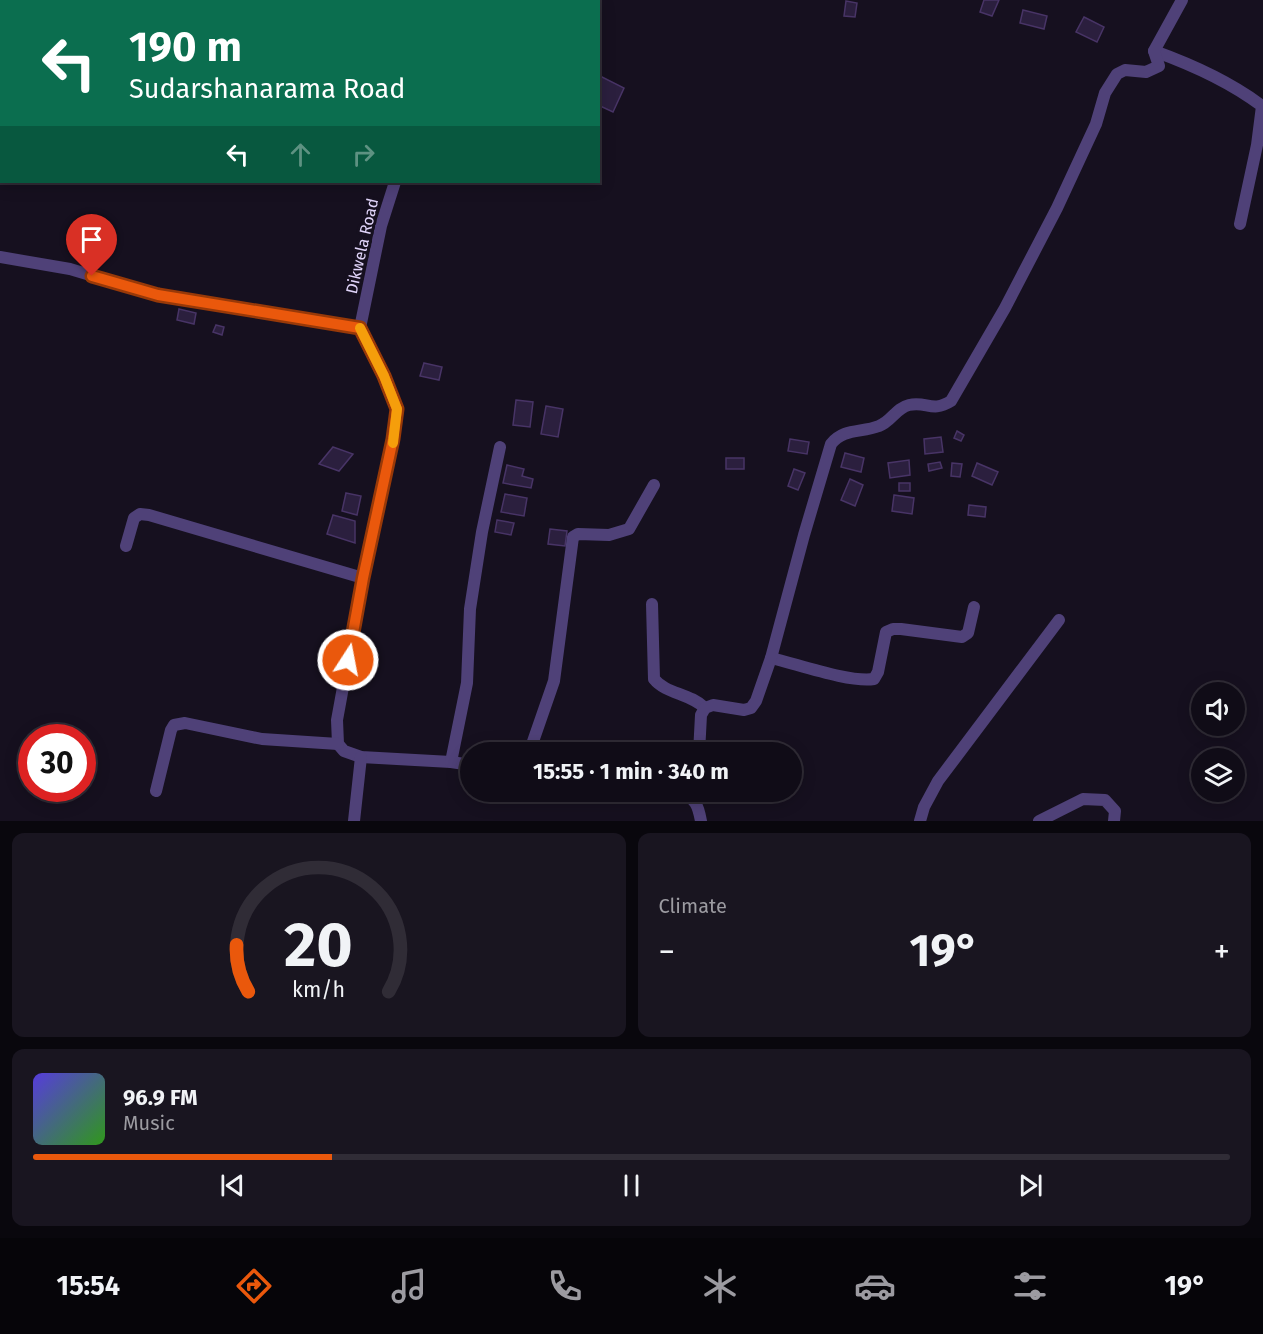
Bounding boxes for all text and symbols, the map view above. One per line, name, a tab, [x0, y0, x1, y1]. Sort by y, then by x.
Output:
text: 190 m	[129, 22, 242, 72]
icon: left	[30, 24, 108, 102]
text: Sudarshanarama Road	[129, 73, 405, 105]
icon: left	[221, 138, 254, 171]
icon: ahead	[284, 138, 317, 171]
icon: right	[347, 138, 380, 171]
street label: Dikwela Road	[342, 196, 382, 296]
pin	[66, 214, 117, 276]
icon: arrive	[75, 223, 108, 256]
position arrow	[316, 628, 380, 692]
map controls	[1191, 682, 1245, 802]
button: sound	[1191, 682, 1245, 736]
speed limit sign: 30	[18, 724, 96, 802]
button: layers	[1191, 748, 1245, 802]
text: 15:55 · 1 min · 340 m	[533, 758, 729, 785]
text: Climate	[659, 894, 727, 918]
text: 20	[284, 908, 353, 983]
text: 19°	[910, 924, 979, 978]
text: −	[659, 932, 675, 972]
text: +	[1214, 932, 1230, 972]
text: km/h	[292, 977, 345, 1003]
text: 96.9 FM	[123, 1084, 198, 1111]
text: Music	[123, 1111, 175, 1135]
icon: previous	[216, 1169, 249, 1202]
icon: pause	[615, 1169, 648, 1202]
icon: next	[1014, 1169, 1047, 1202]
icon: directions	[233, 1265, 275, 1307]
icon: music	[388, 1265, 430, 1307]
icon: phone	[544, 1265, 586, 1307]
icon: climate	[699, 1265, 741, 1307]
icon: car	[854, 1265, 896, 1307]
icon: filters	[1009, 1265, 1051, 1307]
text: 15:54	[57, 1270, 120, 1302]
text: 19°	[1165, 1270, 1206, 1302]

